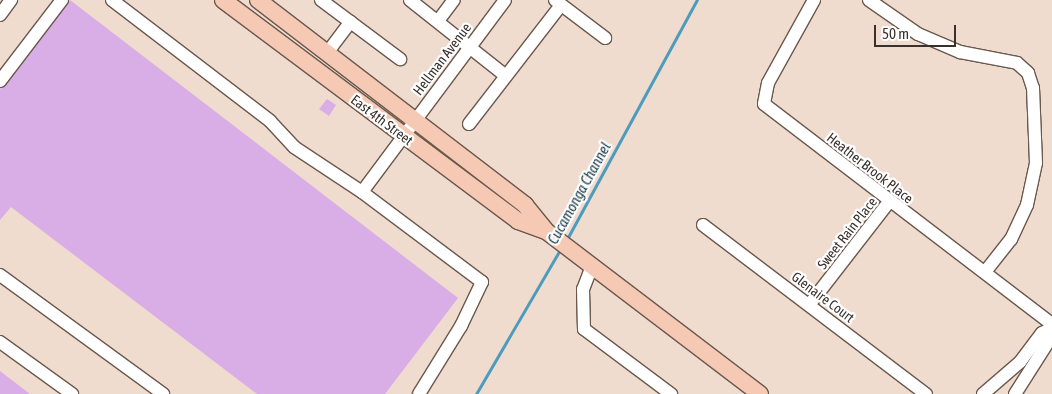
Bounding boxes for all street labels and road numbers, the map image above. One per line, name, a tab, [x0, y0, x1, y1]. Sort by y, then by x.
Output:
street label: Hellman Avenue	[409, 20, 475, 98]
street label: East 4th Street	[348, 91, 416, 149]
street label: Heather Brook Place	[824, 129, 916, 207]
street label: Sweet Rain Place	[814, 194, 880, 272]
street label: Glenaire Court	[788, 268, 858, 326]

